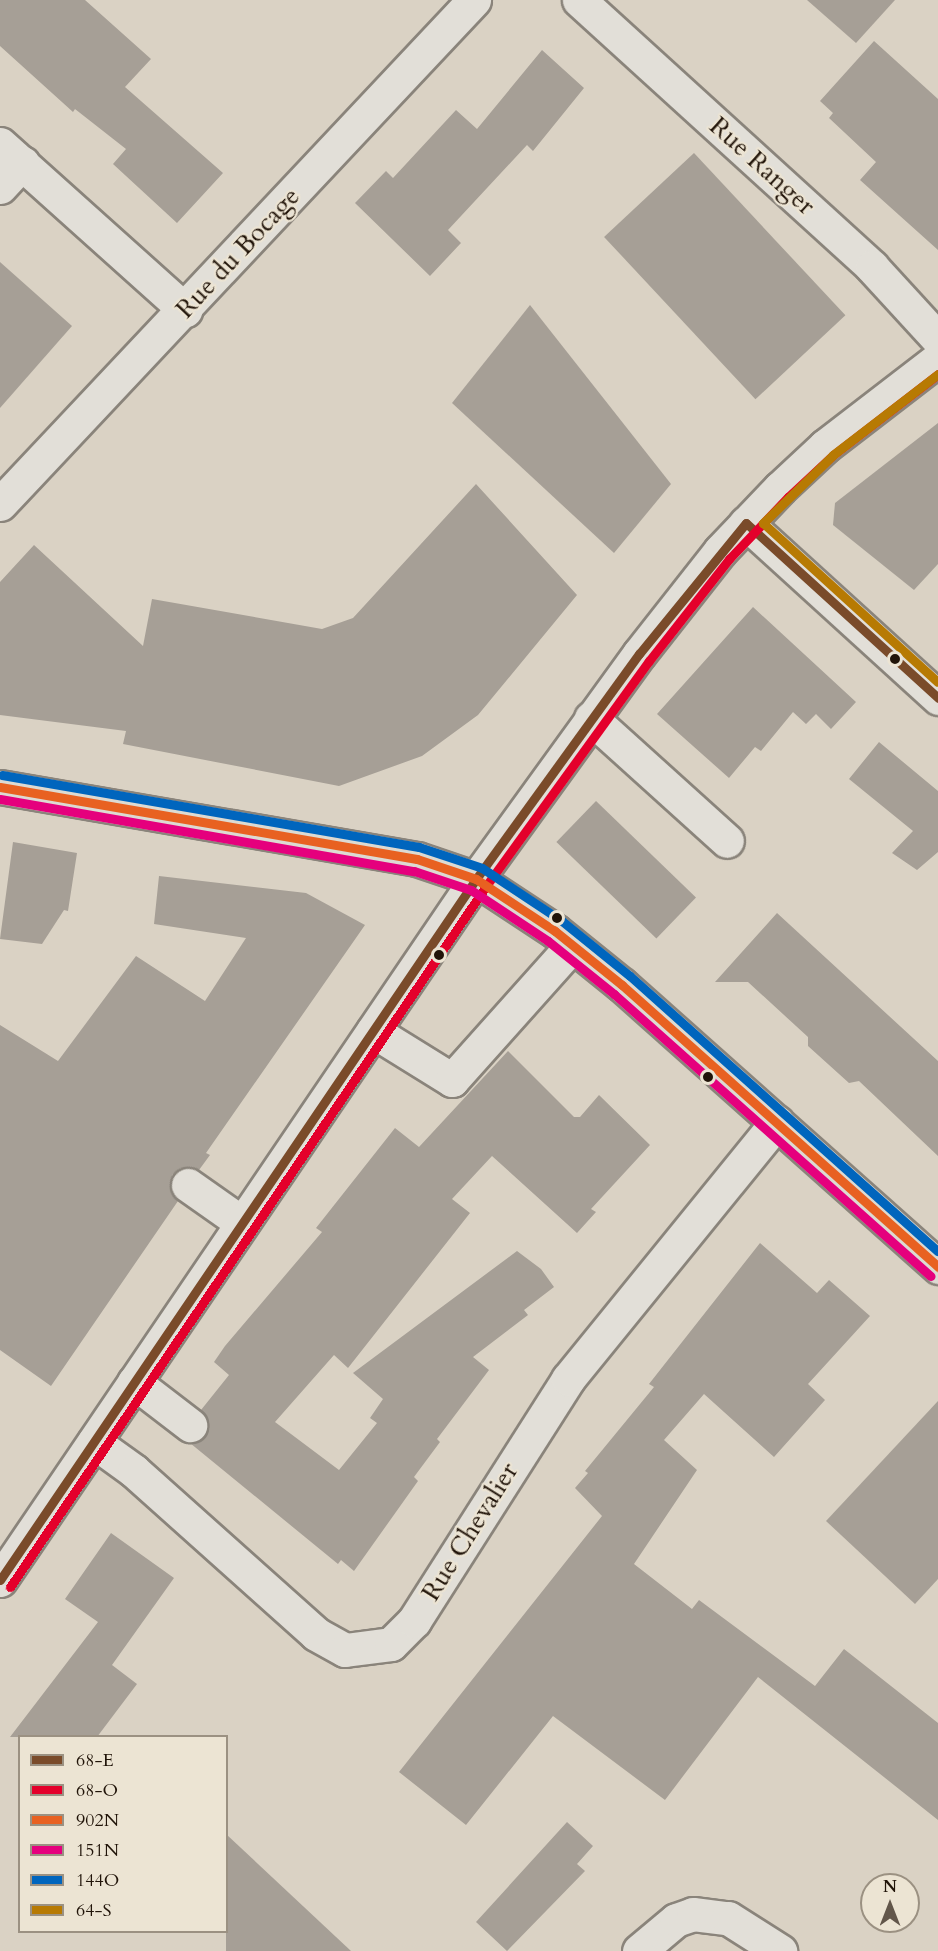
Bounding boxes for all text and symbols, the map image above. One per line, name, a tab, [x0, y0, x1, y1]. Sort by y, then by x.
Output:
street label: Rue Ranger	[703, 111, 821, 221]
street label: Rue du Bocage	[170, 181, 306, 325]
unlabelled marker	[889, 653, 901, 665]
unlabelled marker	[551, 912, 563, 924]
unlabelled marker	[433, 949, 445, 961]
unlabelled marker	[702, 1071, 714, 1083]
street label: Rue Chevalier	[415, 1457, 525, 1607]
legend	[18, 1735, 228, 1933]
text: 68-E	[76, 1748, 114, 1773]
text: 68-O	[76, 1778, 118, 1803]
text: 902N	[76, 1808, 119, 1833]
text: 151N	[76, 1838, 119, 1863]
text: 144O	[76, 1868, 119, 1893]
north arrow	[860, 1873, 920, 1933]
text: N	[883, 1876, 897, 1898]
text: 64-S	[76, 1898, 111, 1923]

